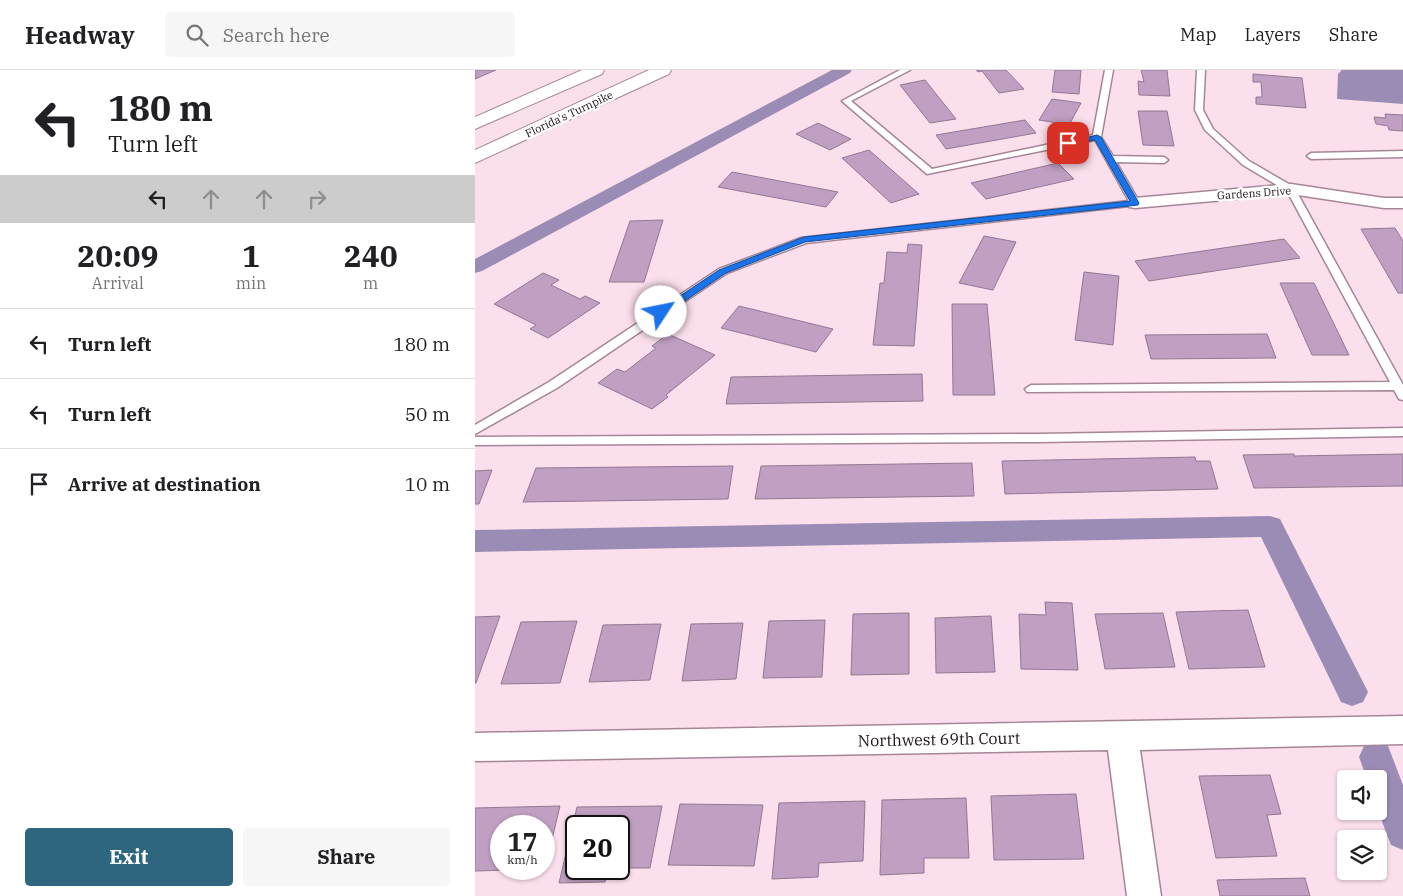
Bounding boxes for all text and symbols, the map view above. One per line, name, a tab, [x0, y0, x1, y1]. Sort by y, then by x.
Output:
search box	[165, 12, 515, 57]
text: Headway	[25, 19, 135, 51]
icon: search	[183, 21, 211, 49]
text: Search here	[223, 23, 330, 47]
text: Map	[1180, 23, 1217, 46]
text: Layers	[1245, 23, 1301, 46]
text: Share	[1329, 23, 1378, 46]
text: 180 m	[108, 85, 213, 131]
street label: Florida's Turnpike	[523, 87, 615, 141]
icon: left	[25, 90, 90, 155]
pin	[1047, 122, 1089, 164]
text: Turn left	[108, 129, 198, 158]
icon: arrive	[1054, 129, 1082, 157]
street label: Gardens Drive	[1216, 183, 1292, 203]
icon: left	[144, 185, 172, 213]
icon: ahead	[197, 185, 225, 213]
icon: ahead	[250, 185, 278, 213]
icon: right	[303, 185, 331, 213]
text: 20:09	[77, 236, 158, 275]
text: 1	[242, 236, 260, 275]
text: 240	[344, 236, 398, 275]
text: Arrival	[92, 273, 144, 293]
text: min	[236, 273, 266, 293]
text: m	[363, 273, 378, 293]
position arrow	[634, 285, 686, 337]
icon: left	[25, 330, 53, 358]
text: Turn left	[68, 332, 151, 356]
text: 180 m	[393, 332, 450, 356]
icon: left	[25, 400, 53, 428]
text: Turn left	[68, 402, 151, 426]
text: 50 m	[405, 402, 450, 426]
icon: arrive	[25, 470, 53, 498]
text: Arrive at destination	[68, 472, 261, 496]
text: 10 m	[405, 472, 450, 496]
street label: Northwest 69th Court	[858, 728, 1021, 750]
map controls	[1337, 770, 1387, 880]
button: sound	[1337, 770, 1387, 820]
speed limit sign: 20	[565, 815, 630, 880]
text: 17	[507, 825, 538, 858]
button: Exit	[25, 828, 233, 886]
button: Share	[243, 828, 450, 886]
button: layers	[1337, 830, 1387, 880]
text: km/h	[507, 852, 538, 867]

